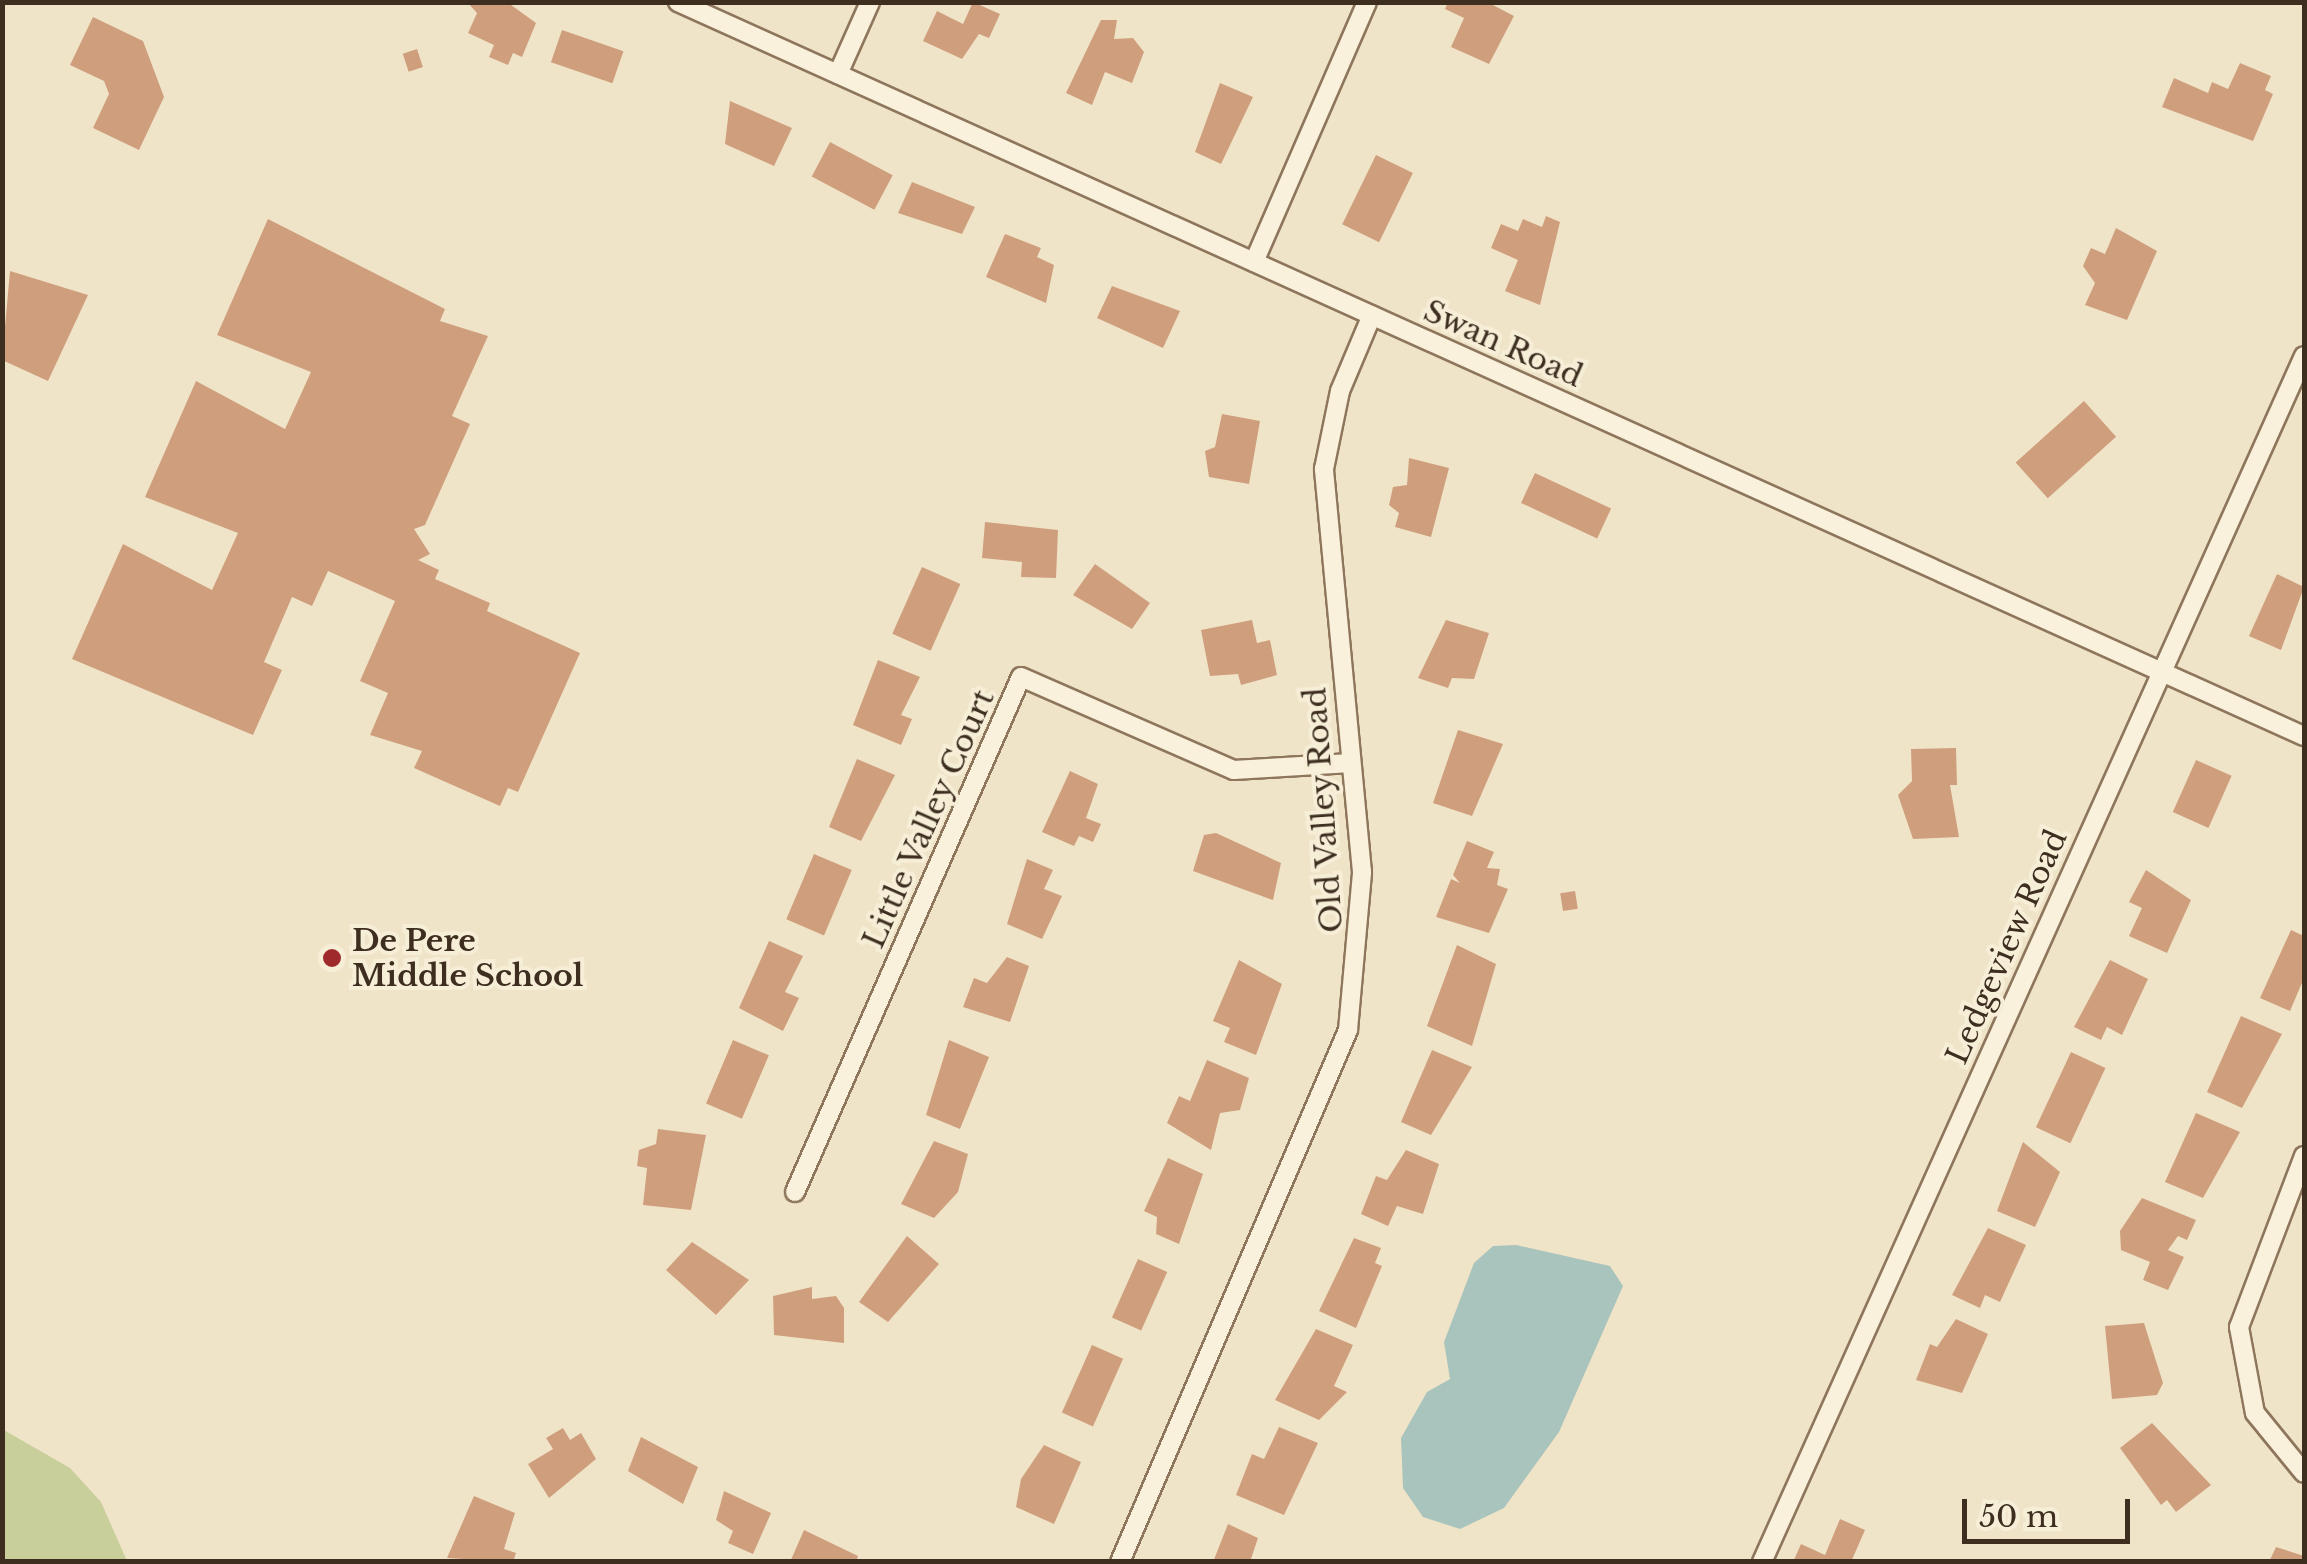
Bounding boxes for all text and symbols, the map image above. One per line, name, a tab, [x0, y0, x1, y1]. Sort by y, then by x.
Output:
street label: Swan Road	[1418, 293, 1588, 395]
street label: Little Valley Court	[855, 683, 1003, 955]
street label: Old Valley Road	[1297, 685, 1351, 935]
street label: Ledgeview Road	[1939, 824, 2075, 1070]
place label: De Pere Middle School	[352, 923, 583, 994]
marker: De Pere Middle School	[321, 947, 343, 969]
scale bar	[1967, 1479, 2134, 1541]
text: 50 m	[1979, 1498, 2058, 1535]

